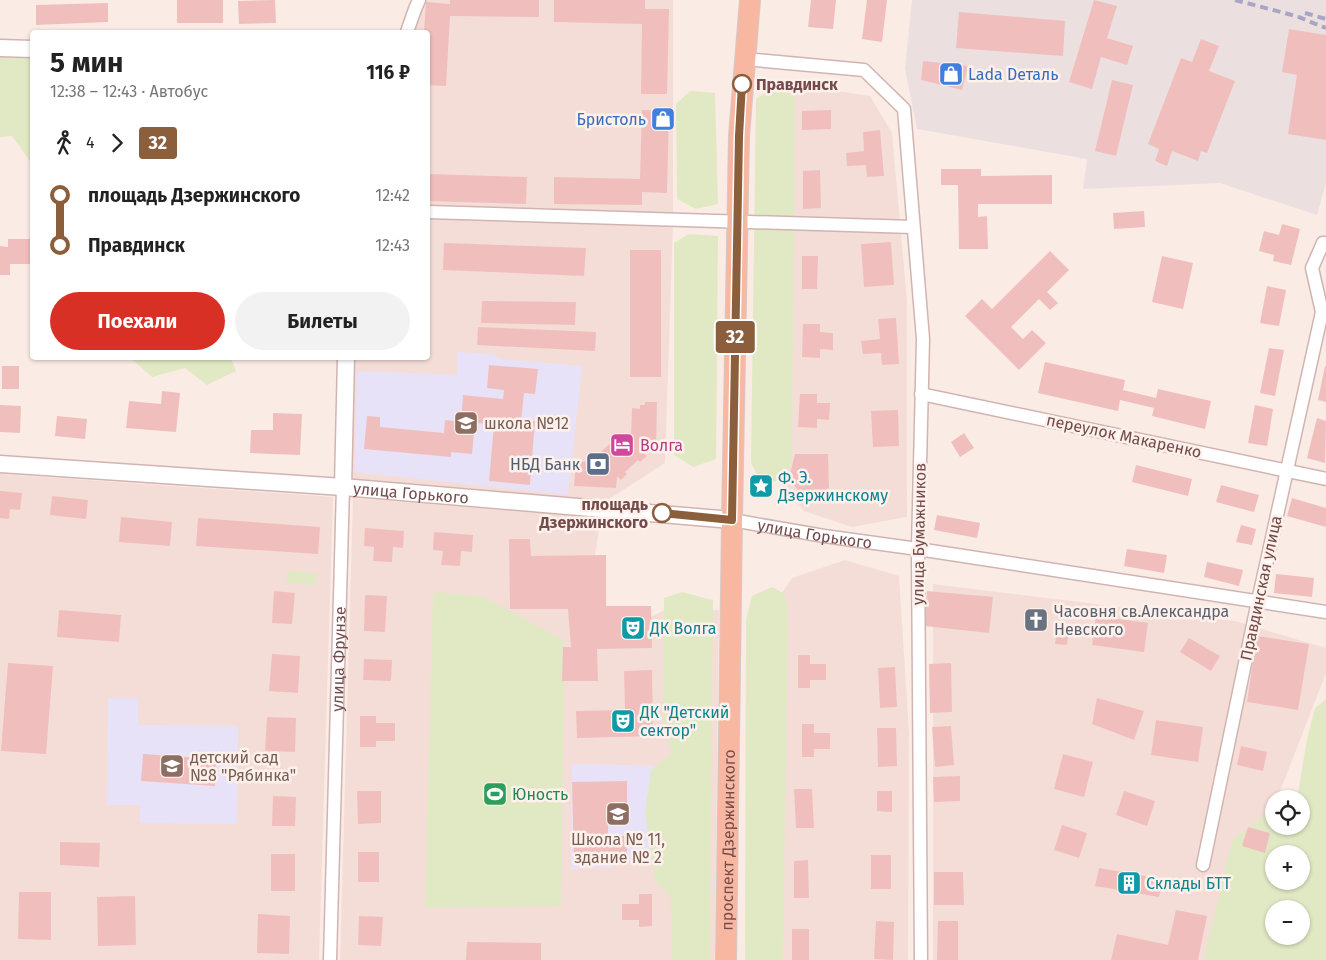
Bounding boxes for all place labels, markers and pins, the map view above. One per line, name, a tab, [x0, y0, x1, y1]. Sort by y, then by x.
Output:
shop icon: Lada Dеталь	[938, 61, 964, 87]
place label: Lada Dеталь	[968, 65, 1058, 84]
marker: Правдинск	[732, 74, 752, 94]
place label: Правдинск	[756, 75, 838, 94]
shop icon: Бристоль	[650, 106, 676, 132]
place label: Бристоль	[577, 110, 646, 129]
school or university icon: школа №12	[453, 410, 479, 436]
place label: школа №12	[484, 414, 569, 433]
hotel icon: Волга	[609, 432, 635, 458]
place label: Волга	[640, 436, 683, 455]
bank icon: НБД Банк	[585, 451, 611, 477]
place label: НБД Банк	[510, 455, 581, 474]
place label: Ф. Э. Дзержинскому	[777, 468, 888, 505]
place icon: Ф. Э. Дзержинскому	[748, 473, 774, 499]
place label: площадь Дзержинского	[539, 495, 649, 532]
marker: площадь Дзержинского	[652, 503, 672, 523]
place label: Часовня св.Александра Невского	[1054, 602, 1229, 639]
church icon: Часовня св.Александра Невского	[1023, 607, 1049, 633]
theatre icon: ДК Волга	[620, 615, 646, 641]
place label: ДК Волга	[649, 619, 717, 638]
place label: ДК "Детский сектор"	[639, 703, 729, 740]
theatre icon: ДК "Детский сектор"	[610, 708, 636, 734]
place label: детский сад №8 "Рябинка"	[190, 748, 296, 785]
school or university icon: детский сад №8 "Рябинка"	[159, 753, 185, 779]
sports icon: Юность	[482, 781, 508, 807]
place label: Юность	[512, 785, 568, 804]
school or university icon: Школа № 11, здание № 2	[605, 801, 631, 827]
place label: Школа № 11, здание № 2	[571, 830, 665, 867]
building icon: Склады БТТ	[1116, 870, 1142, 896]
place label: Склады БТТ	[1146, 874, 1232, 893]

